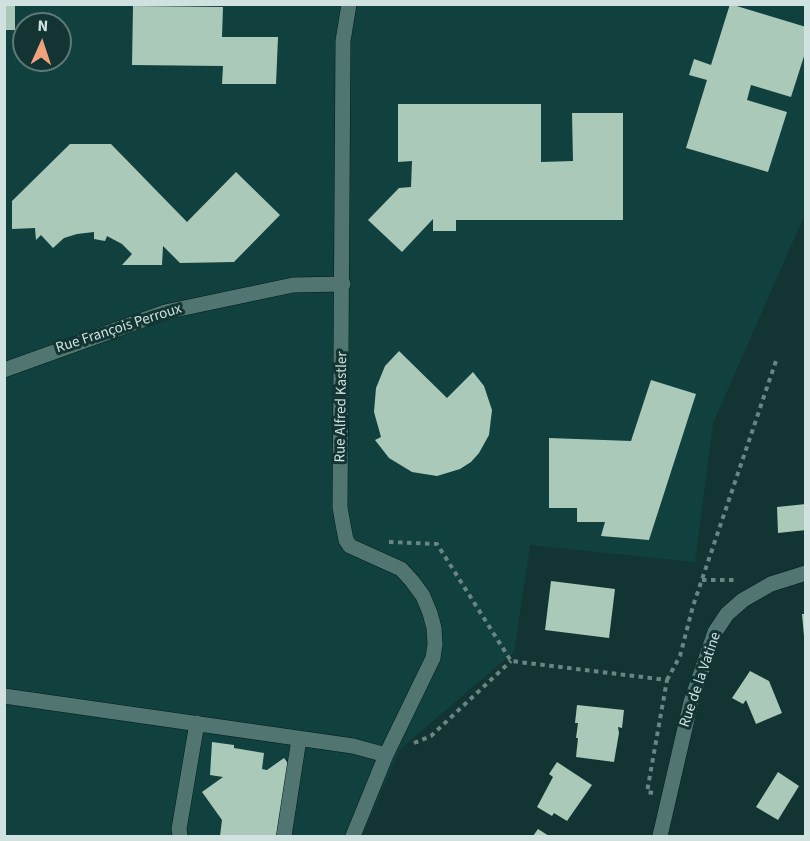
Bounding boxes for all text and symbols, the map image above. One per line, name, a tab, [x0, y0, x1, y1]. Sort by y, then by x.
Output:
north arrow	[12, 12, 72, 72]
text: N	[37, 15, 49, 37]
street label: Rue François Perroux	[54, 300, 184, 358]
street label: Rue Alfred Kastler	[332, 351, 352, 463]
street label: Rue de la Vatine	[676, 630, 726, 730]

